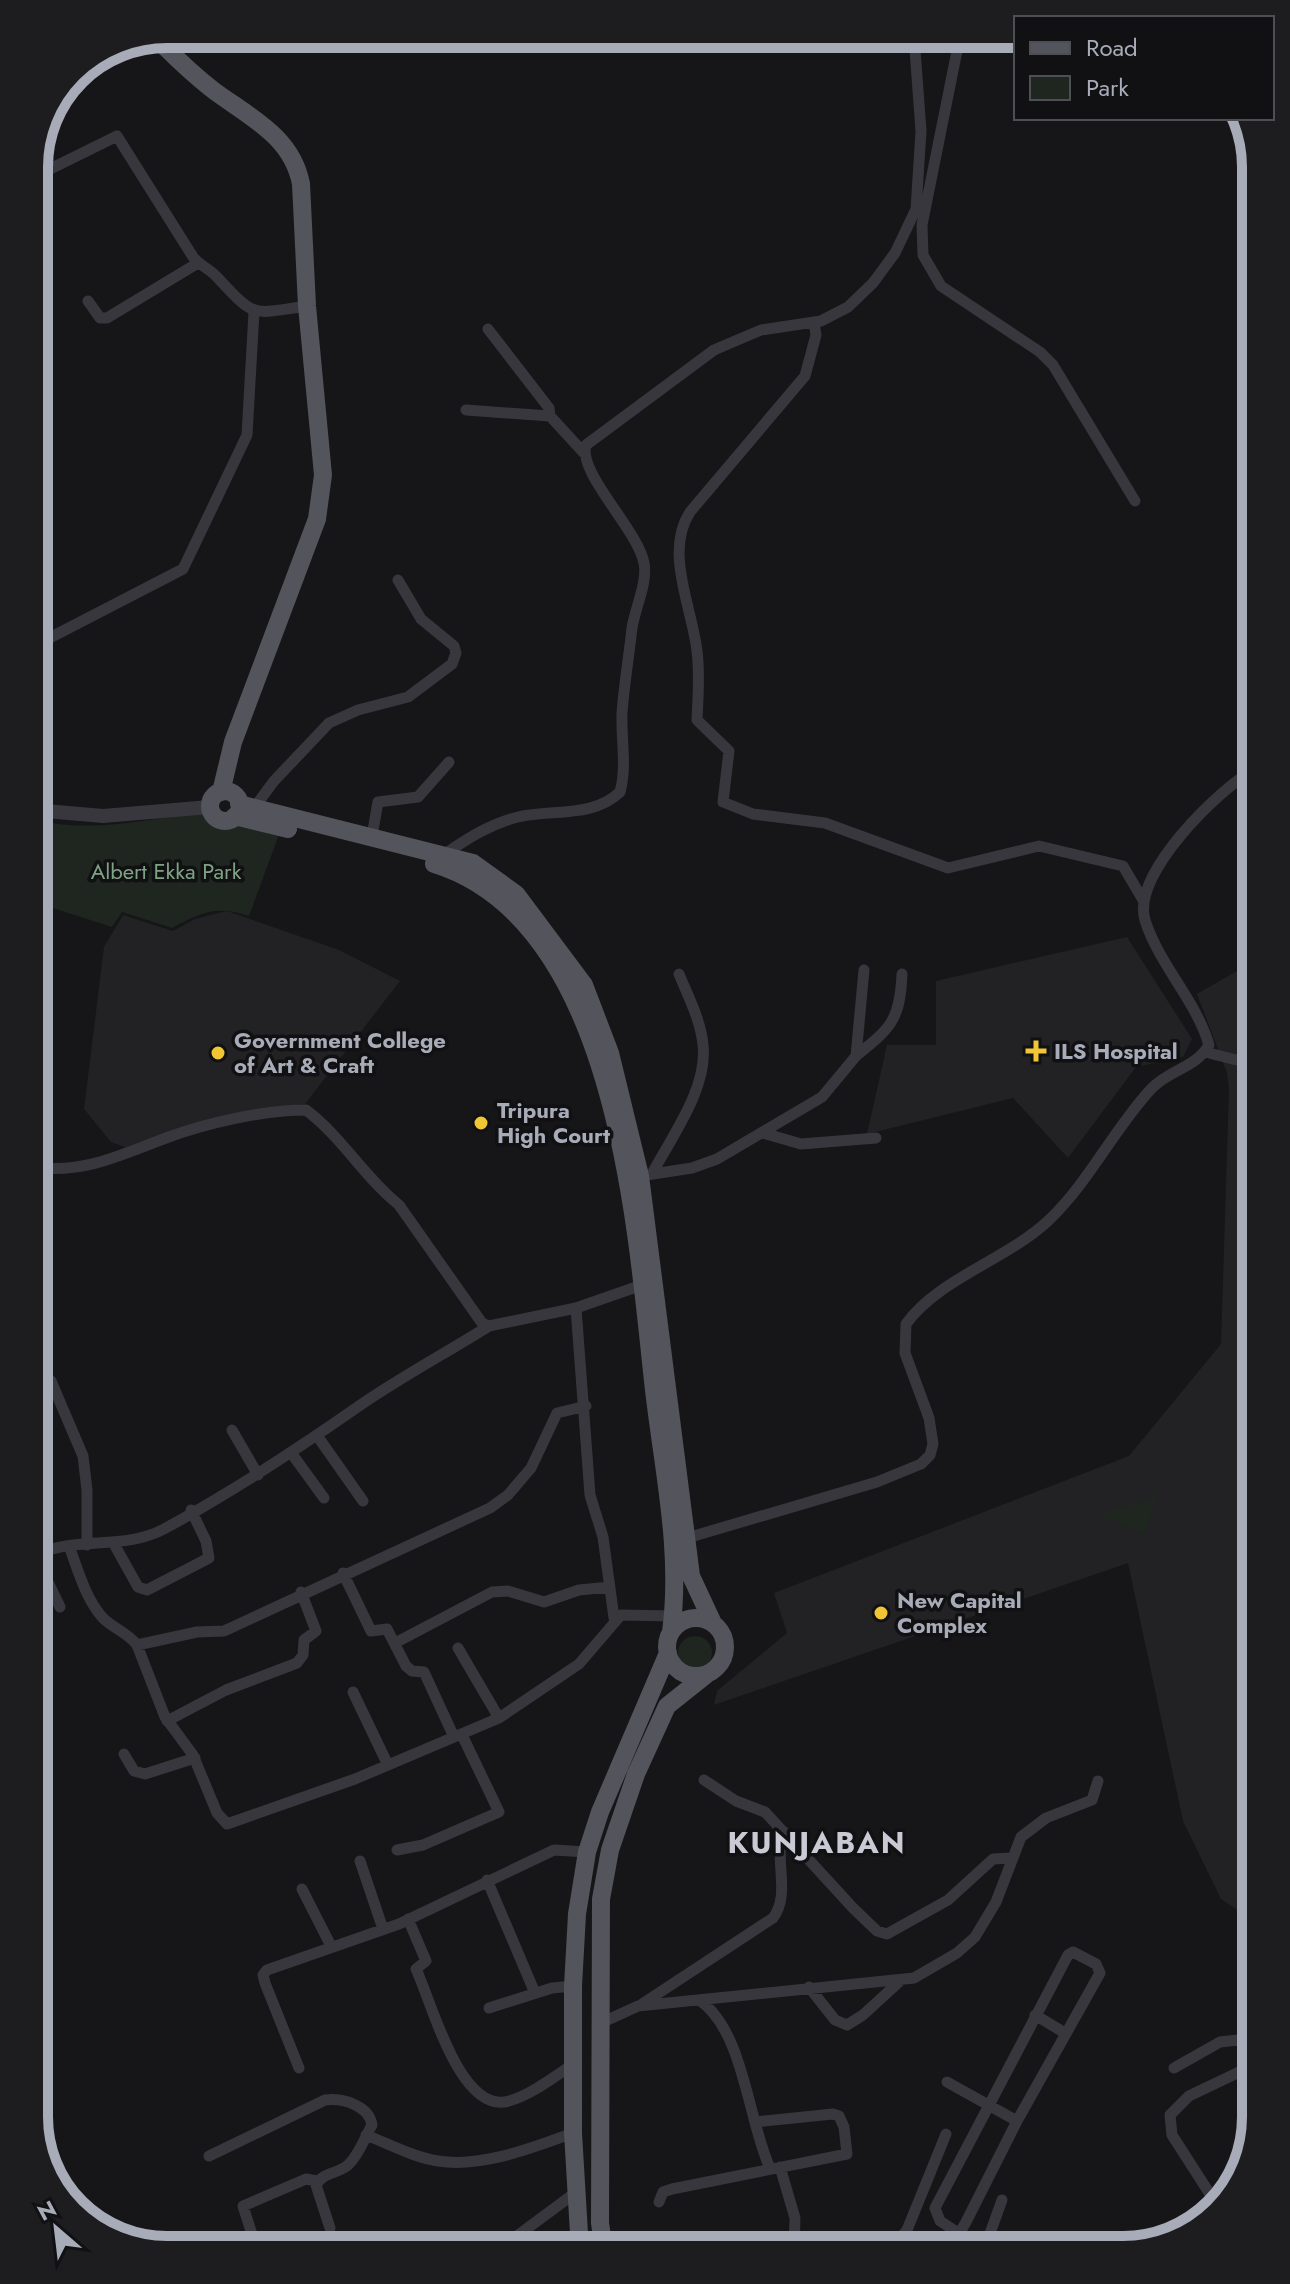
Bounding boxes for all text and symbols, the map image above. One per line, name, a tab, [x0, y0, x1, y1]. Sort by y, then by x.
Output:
legend	[1014, 16, 1274, 120]
text: Road	[1086, 30, 1138, 65]
text: Park	[1086, 70, 1129, 105]
park label: Albert Ekka Park	[91, 855, 242, 887]
place label: Government College of Art & Craft	[234, 1024, 446, 1081]
place label: ILS Hospital	[1054, 1035, 1178, 1067]
marker: ILS Hospital	[1025, 1040, 1047, 1062]
marker: Government College of Art & Craft	[209, 1044, 227, 1062]
place label: Tripura High Court	[497, 1094, 610, 1151]
marker: Tripura High Court	[472, 1114, 490, 1132]
place label: New Capital Complex	[897, 1584, 1022, 1641]
marker: New Capital Complex	[872, 1604, 890, 1622]
district label: KUNJABAN	[727, 1821, 907, 1864]
north arrow	[16, 2188, 96, 2268]
text: N	[31, 2192, 62, 2229]

